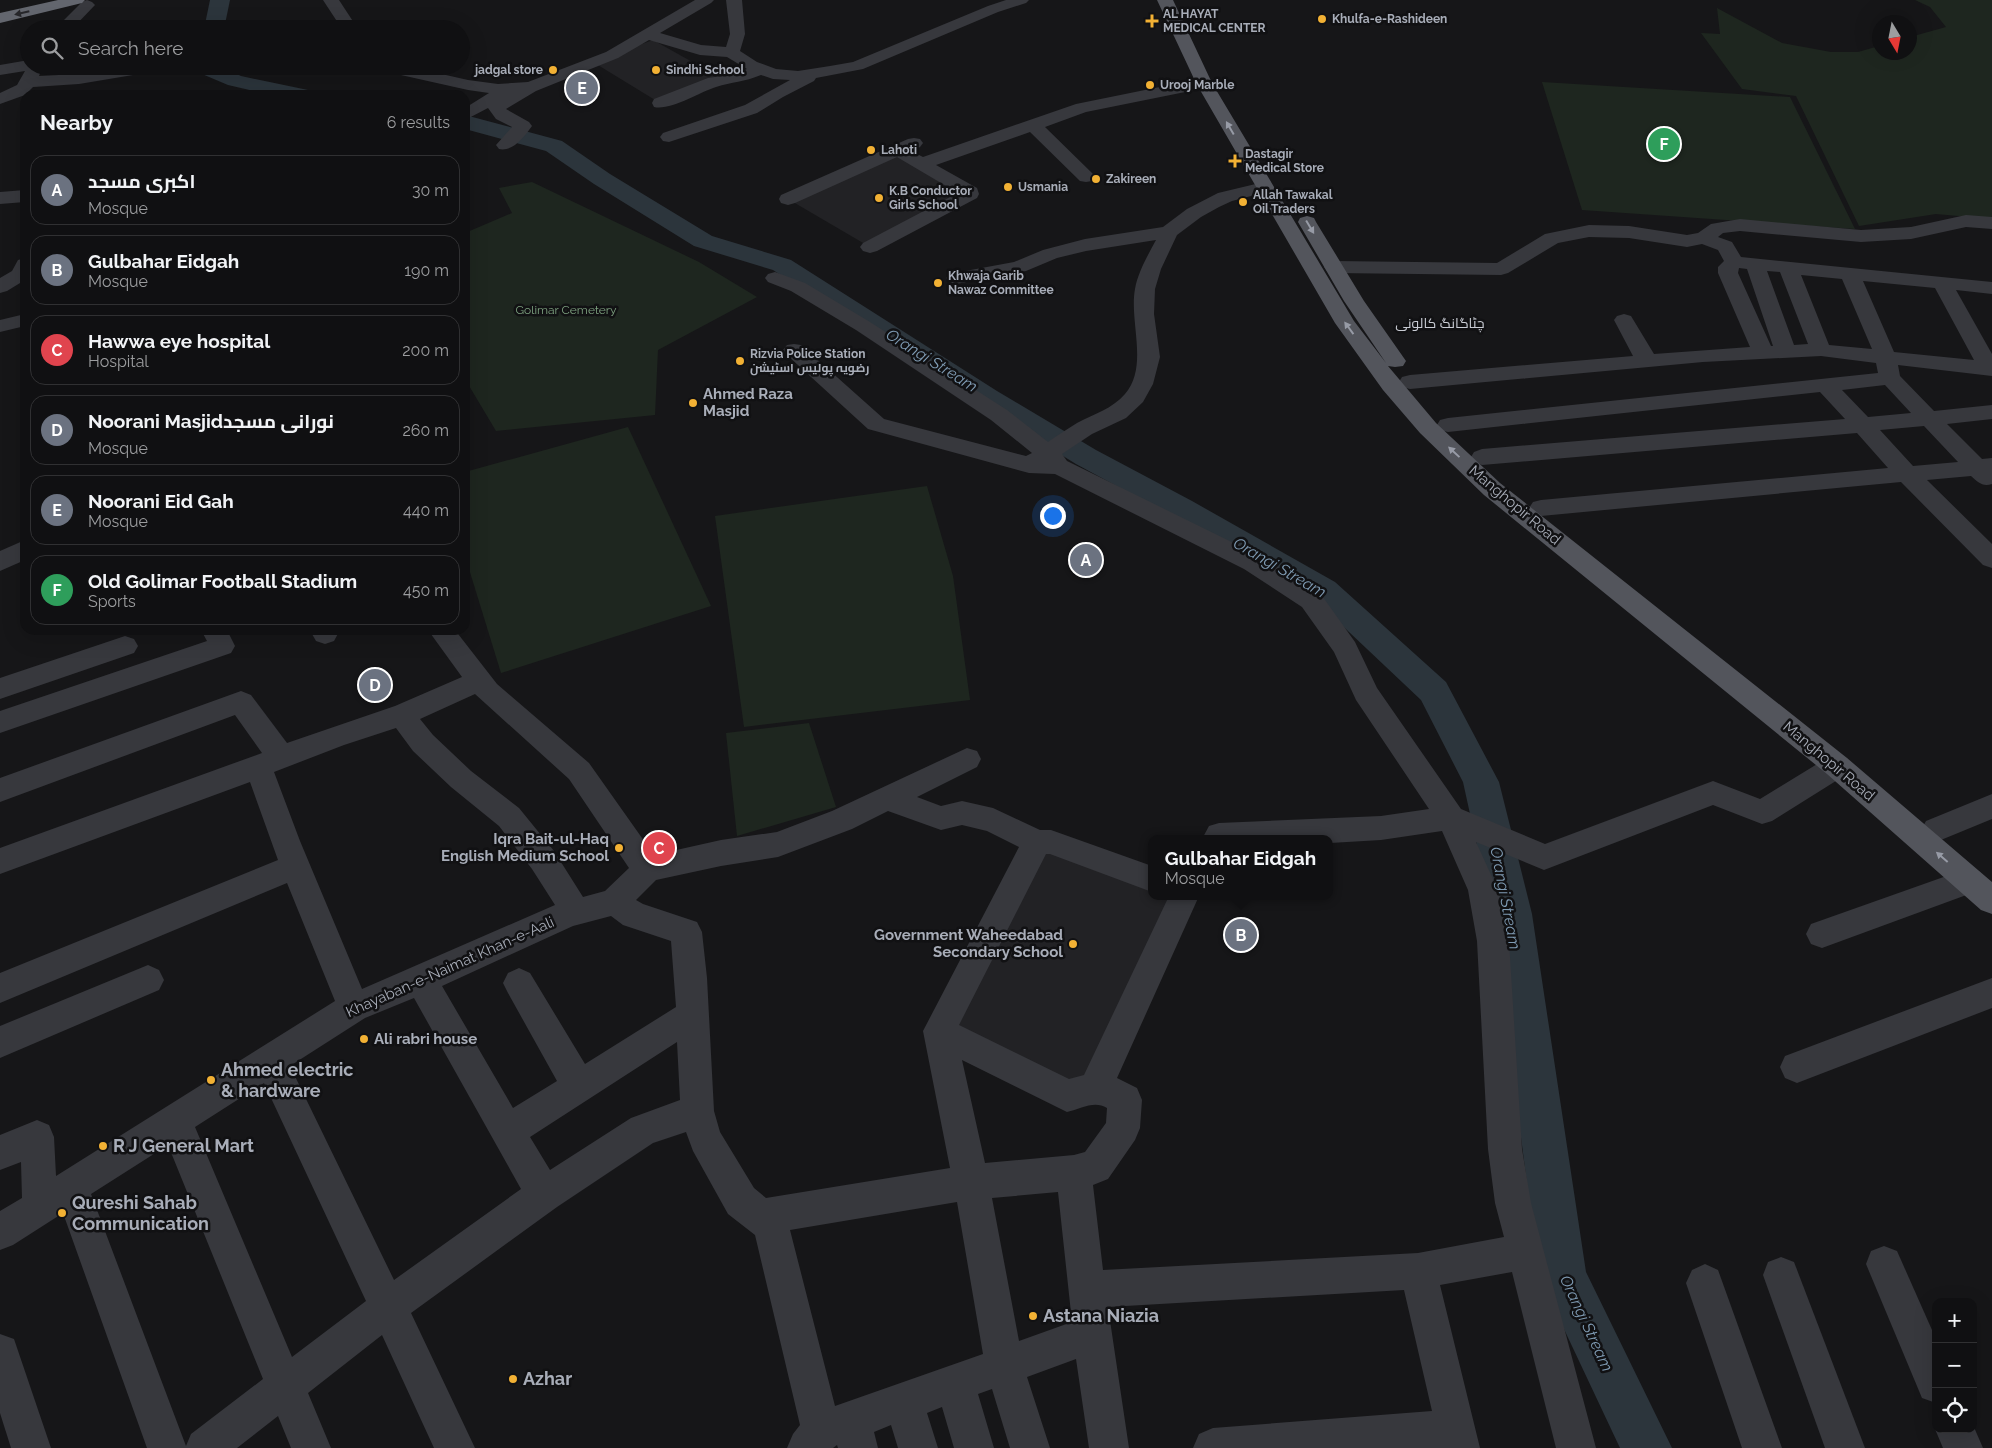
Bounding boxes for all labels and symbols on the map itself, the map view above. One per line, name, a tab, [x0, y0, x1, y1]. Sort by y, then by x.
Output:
place label: AL HAYAT MEDICAL CENTER	[1163, 7, 1266, 35]
one-way arrow	[14, 9, 29, 17]
place label: Khulfa-e-Rashideen	[1332, 12, 1447, 26]
marker: Khulfa-e-Rashideen	[1316, 13, 1328, 25]
marker: AL HAYAT MEDICAL CENTER	[1145, 14, 1159, 28]
north arrow	[1872, 15, 1917, 60]
place label: jadgal store	[473, 63, 543, 77]
place label: Sindhi School	[666, 63, 745, 77]
marker: jadgal store	[547, 64, 559, 76]
marker: Sindhi School	[650, 64, 662, 76]
pin: E	[566, 69, 598, 107]
place label: Urooj Marble	[1160, 78, 1234, 92]
marker: Urooj Marble	[1144, 79, 1156, 91]
one-way arrow	[1226, 122, 1235, 135]
pin: F	[1648, 125, 1680, 163]
place label: Lahoti	[881, 143, 917, 157]
marker: Lahoti	[865, 144, 877, 156]
place label: Dastagir Medical Store	[1245, 147, 1324, 175]
marker: Dastagir Medical Store	[1229, 155, 1241, 167]
place label: Zakireen	[1106, 172, 1156, 186]
marker: Zakireen	[1090, 173, 1102, 185]
place label: Usmania	[1018, 180, 1068, 194]
marker: Usmania	[1002, 181, 1014, 193]
place label: K.B Conductor Girls School	[889, 184, 972, 212]
place label: Allah Tawakal Oil Traders	[1253, 188, 1333, 216]
marker: K.B Conductor Girls School	[873, 192, 885, 204]
marker: Allah Tawakal Oil Traders	[1237, 196, 1249, 208]
one-way arrow	[1305, 220, 1314, 233]
place label: Khwaja Garib Nawaz Committee	[948, 269, 1054, 297]
marker: Khwaja Garib Nawaz Committee	[932, 277, 944, 289]
park label: Golimar Cemetery	[515, 303, 617, 317]
district label: چٹاگانگ کالونی	[1395, 315, 1485, 333]
one-way arrow	[1344, 321, 1354, 335]
water label: Orangi Stream	[883, 325, 981, 396]
place label: Rizvia Police Station رضویہ پولیس اسٹیشن	[750, 347, 869, 377]
marker: Rizvia Police Station رضویہ پولیس اسٹیشن	[734, 355, 746, 367]
place label: Ahmed Raza Masjid	[703, 385, 793, 420]
marker: Ahmed Raza Masjid	[687, 397, 699, 409]
one-way arrow	[1448, 446, 1460, 458]
street label: Manghopir Road	[1465, 461, 1565, 549]
your location	[1040, 503, 1066, 529]
water label: Orangi Stream	[1230, 533, 1330, 602]
pin: A	[1070, 541, 1102, 579]
pin: D	[359, 666, 391, 704]
street label: Manghopir Road	[1779, 717, 1879, 805]
pin: C	[643, 829, 675, 867]
place label: Iqra Bait-ul-Haq English Medium School	[441, 830, 609, 865]
marker: Iqra Bait-ul-Haq English Medium School	[613, 842, 625, 854]
water label: Orangi Stream	[1486, 845, 1525, 951]
one-way arrow	[1936, 852, 1949, 863]
street label: Khayaban-e-Naimat Khan-e-Aali	[343, 913, 557, 1021]
pin: B	[1225, 916, 1257, 954]
place label: Government Waheedabad Secondary School	[874, 926, 1063, 961]
marker: Government Waheedabad Secondary School	[1067, 938, 1079, 950]
place label: Ali rabri house	[374, 1030, 477, 1048]
marker: Ali rabri house	[358, 1033, 370, 1045]
place label: Ahmed electric & hardware	[221, 1059, 353, 1101]
marker: Ahmed electric & hardware	[205, 1074, 217, 1086]
place label: R J General Mart	[113, 1135, 254, 1156]
marker: R J General Mart	[97, 1140, 109, 1152]
place label: Qureshi Sahab Communication	[72, 1192, 209, 1234]
marker: Qureshi Sahab Communication	[56, 1207, 68, 1219]
water label: Orangi Stream	[1556, 1272, 1617, 1374]
place label: Astana Niazia	[1043, 1305, 1159, 1326]
marker: Astana Niazia	[1027, 1310, 1039, 1322]
place label: Azhar	[523, 1368, 572, 1389]
marker: Azhar	[507, 1373, 519, 1385]

